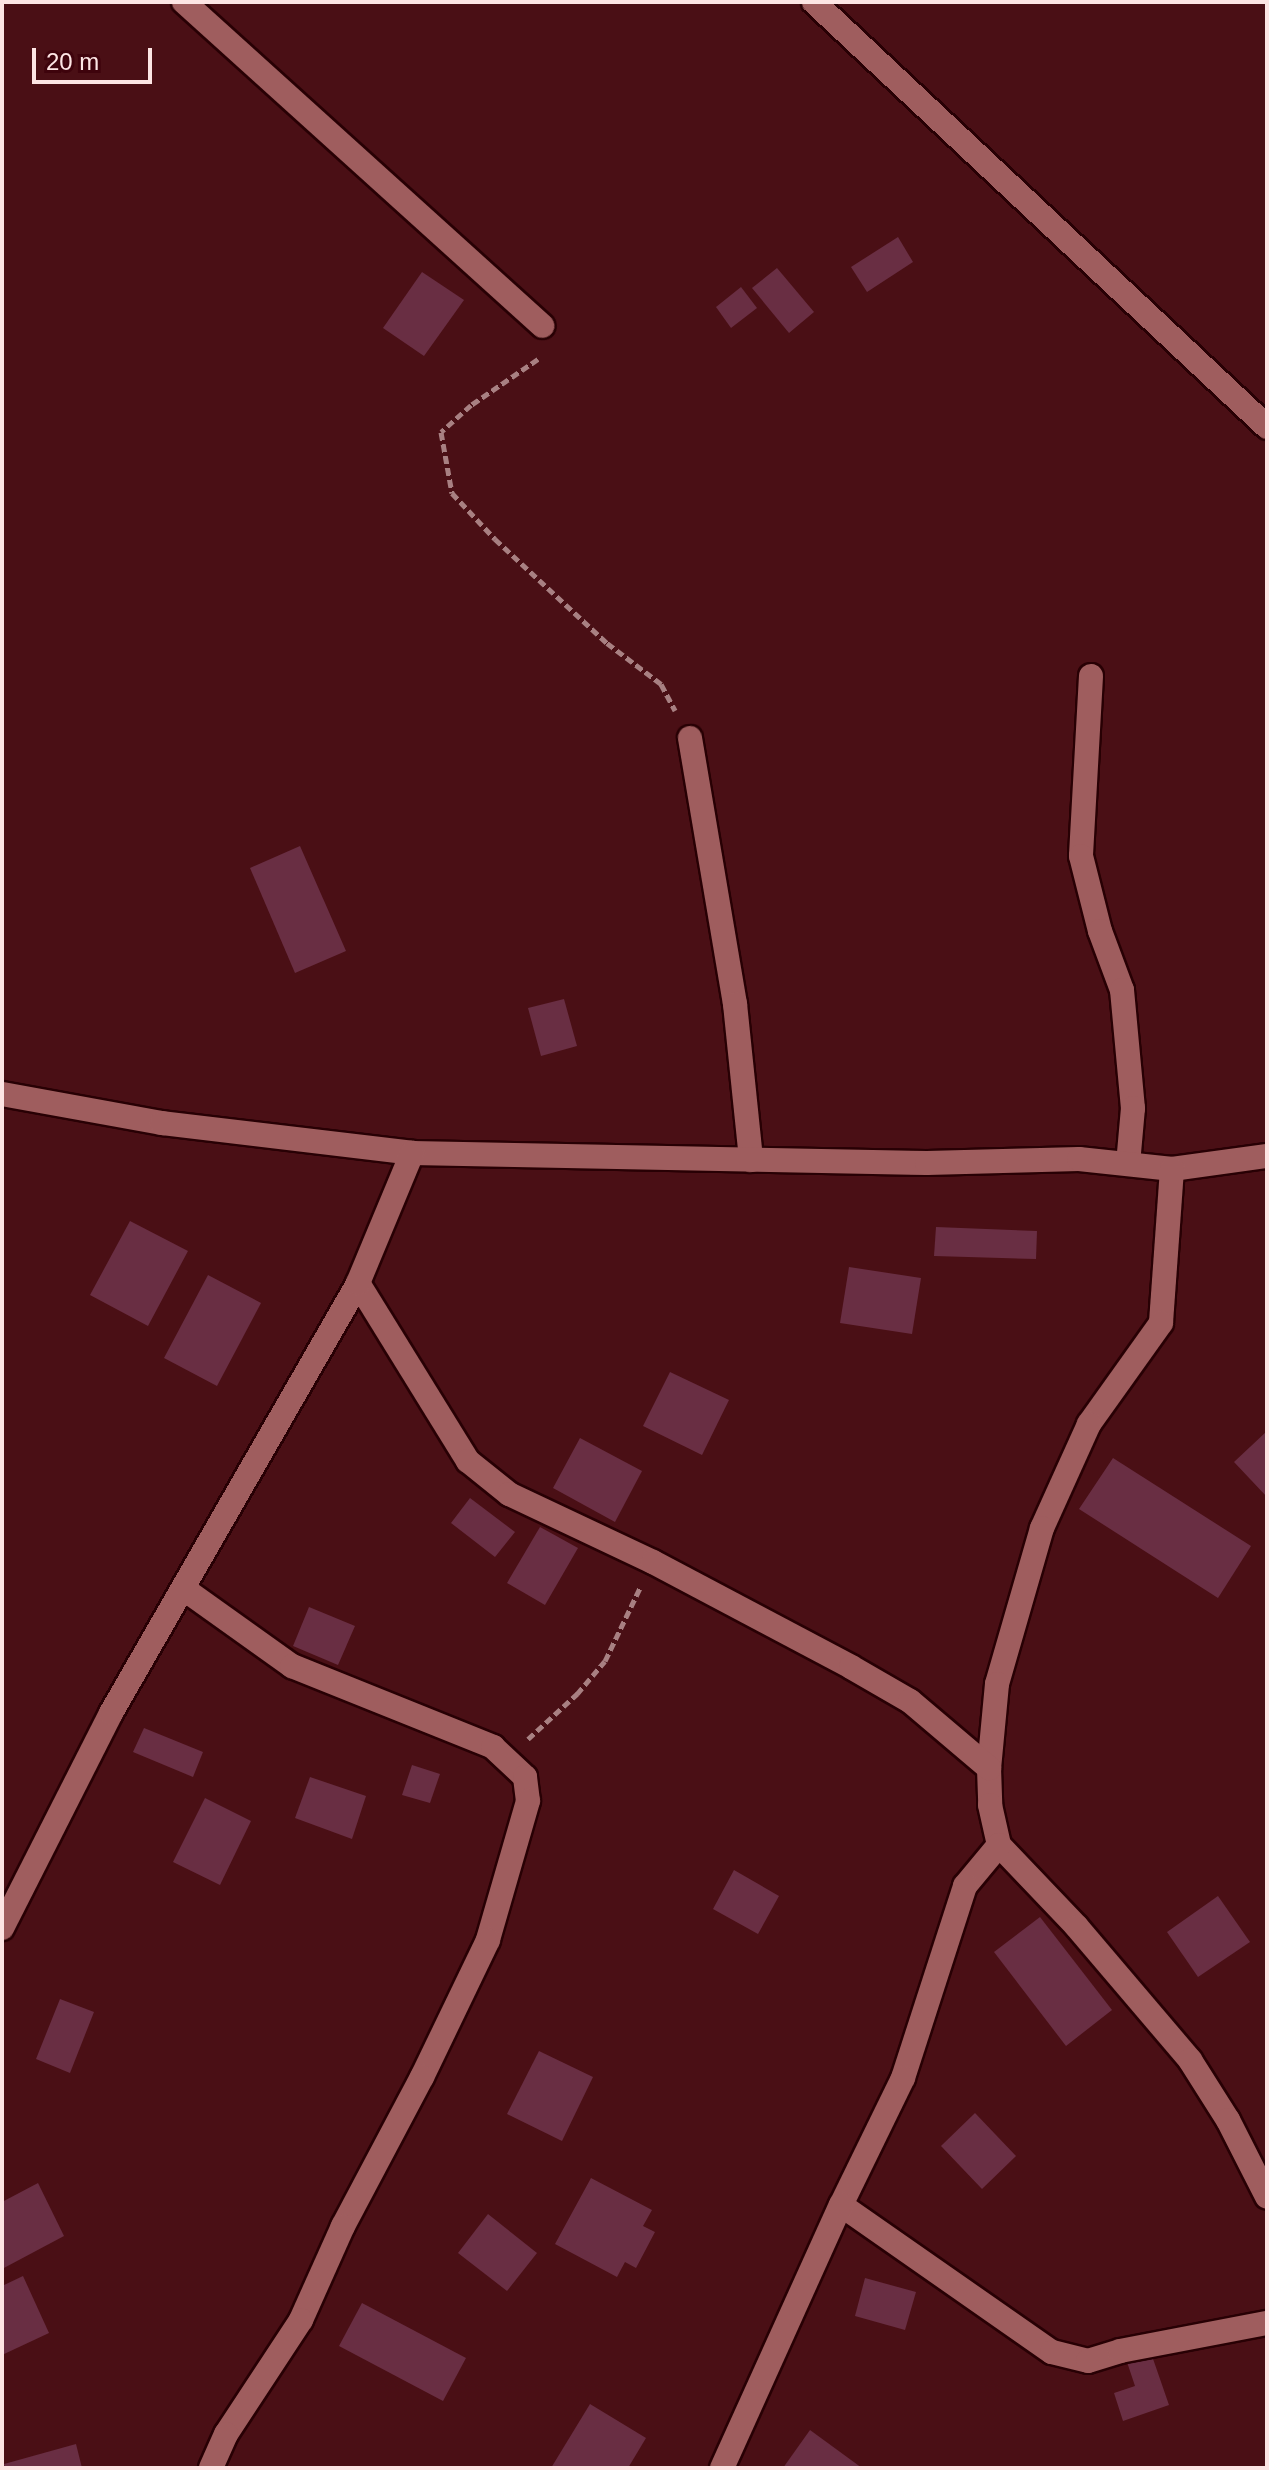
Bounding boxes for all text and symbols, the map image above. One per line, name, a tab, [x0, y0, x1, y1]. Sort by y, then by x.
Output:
scale bar	[36, 32, 156, 82]
text: 20 m	[46, 48, 99, 75]

